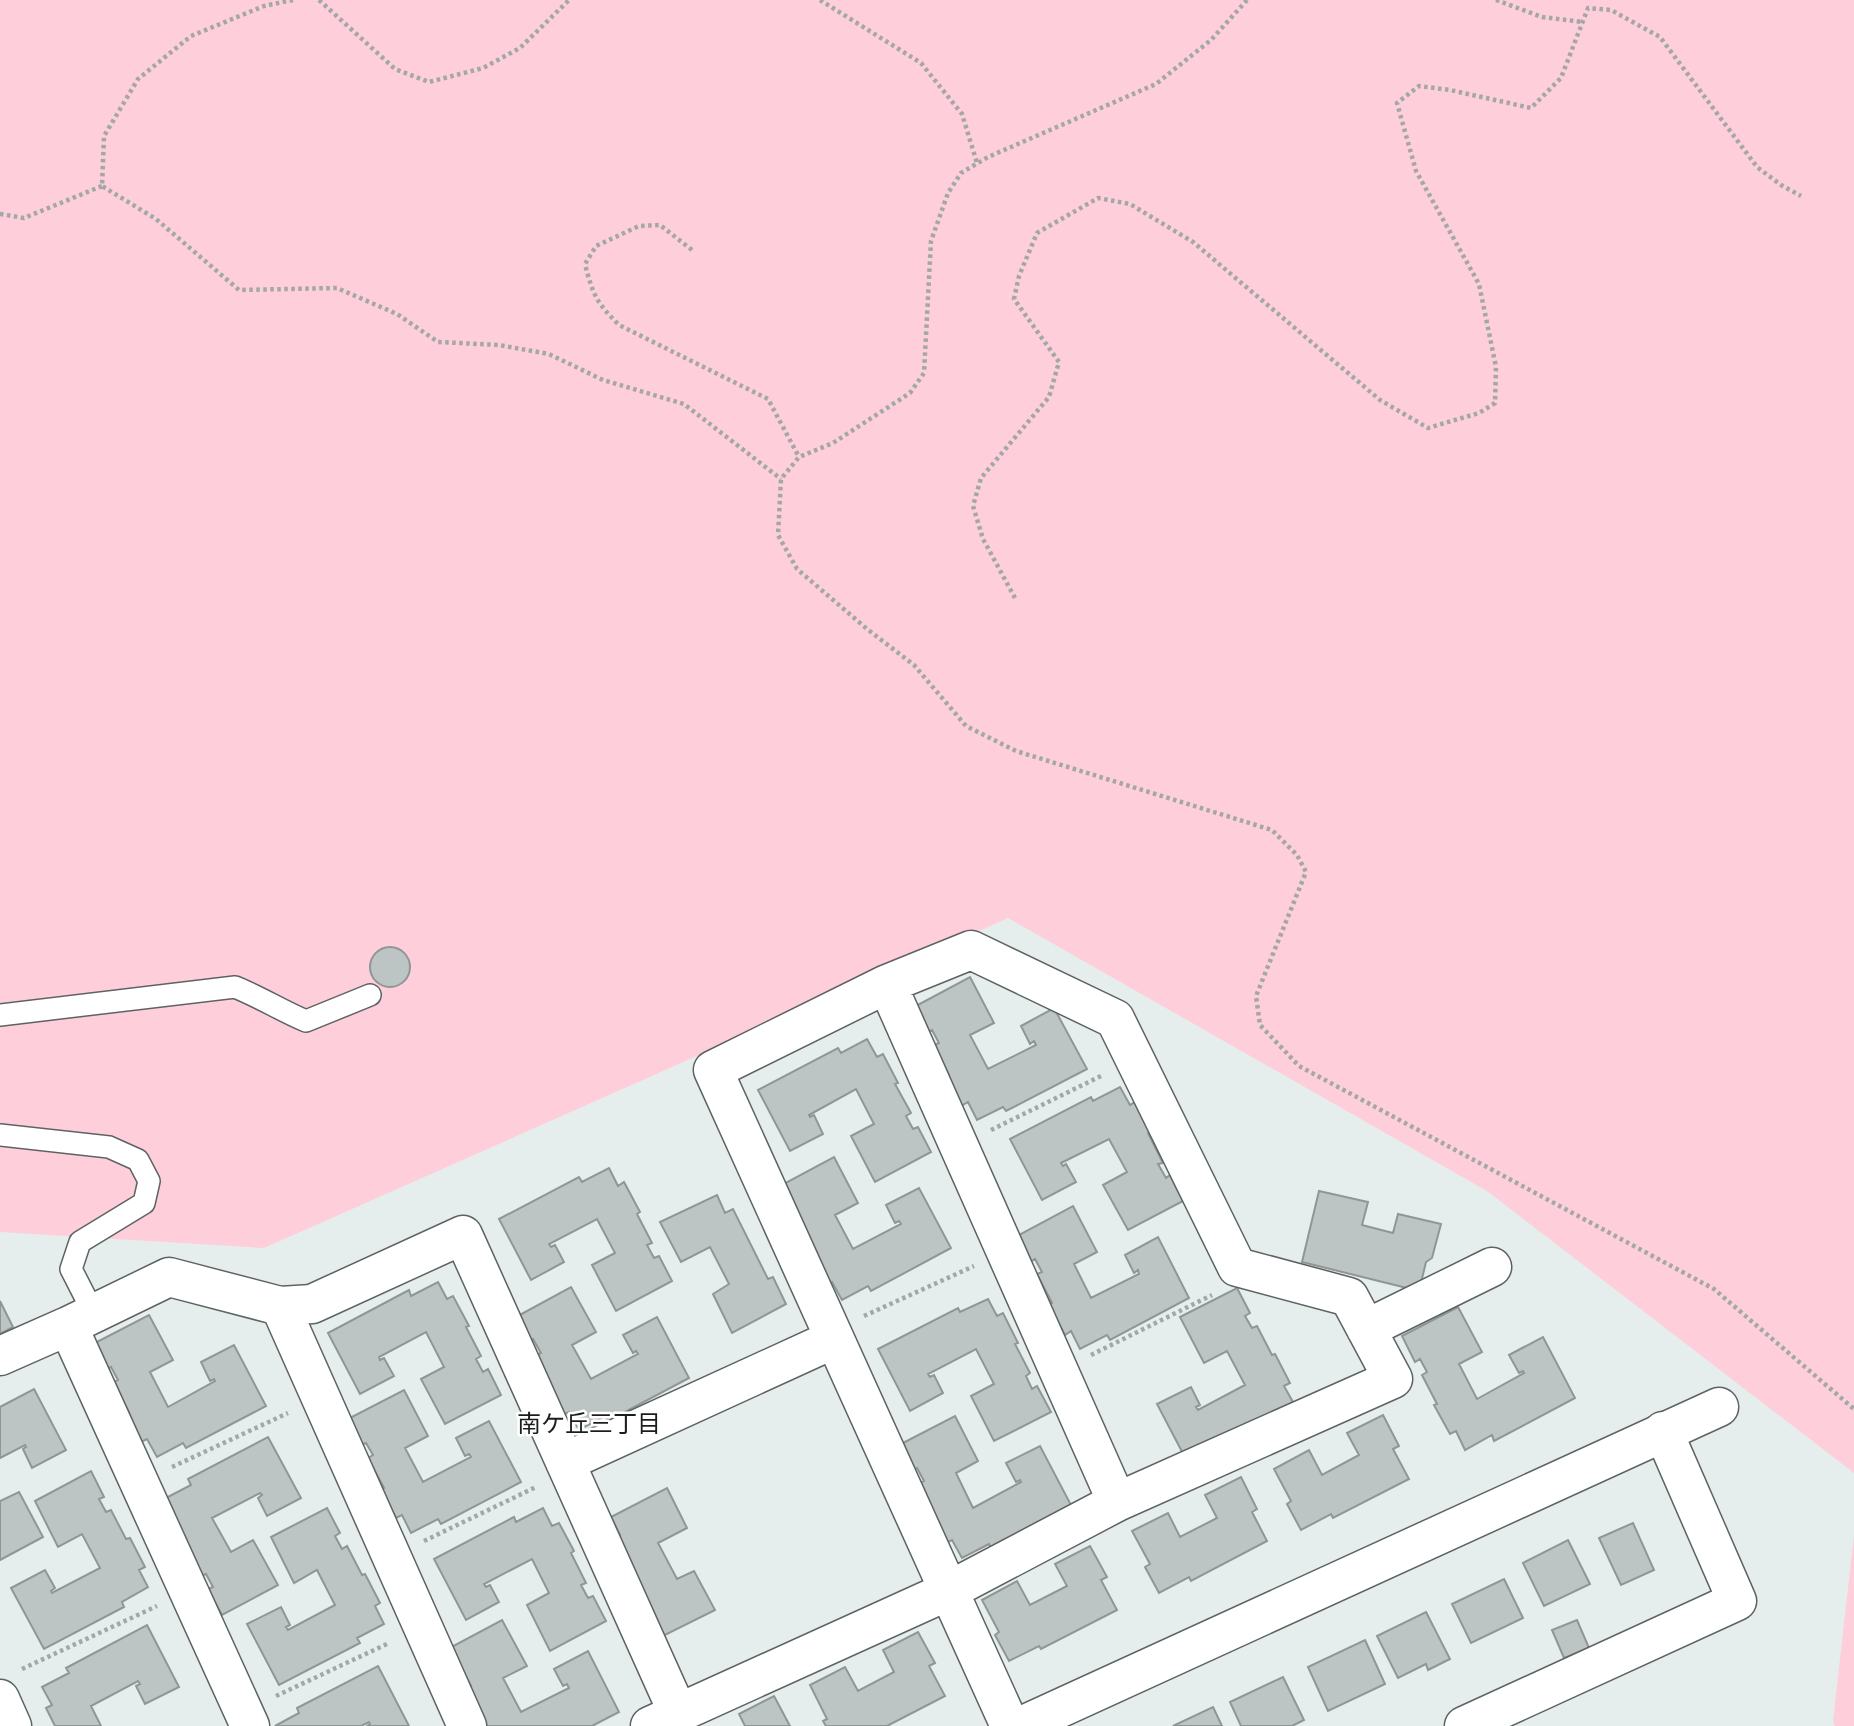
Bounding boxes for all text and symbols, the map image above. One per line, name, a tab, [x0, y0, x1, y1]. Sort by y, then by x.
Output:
district label: 南ケ丘三丁目	[517, 1408, 661, 1439]

